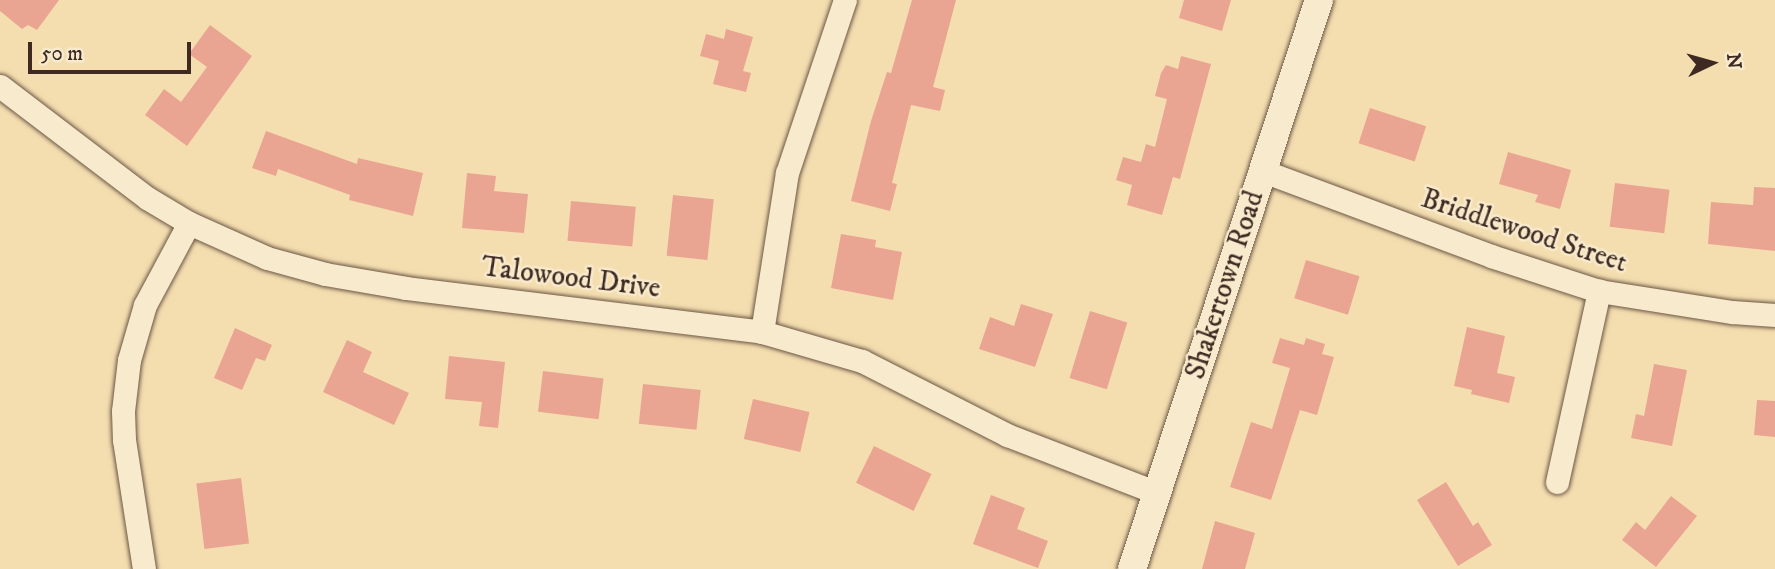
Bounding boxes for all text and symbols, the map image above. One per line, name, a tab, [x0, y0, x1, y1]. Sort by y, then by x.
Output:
scale bar	[32, 28, 194, 72]
north arrow	[1677, 28, 1747, 98]
text: 50 m	[41, 41, 83, 67]
text: N	[1721, 52, 1746, 70]
street label: Briddlewood Street	[1417, 182, 1631, 280]
street label: Shakertown Road	[1179, 187, 1271, 383]
street label: Talowood Drive	[480, 250, 662, 306]

